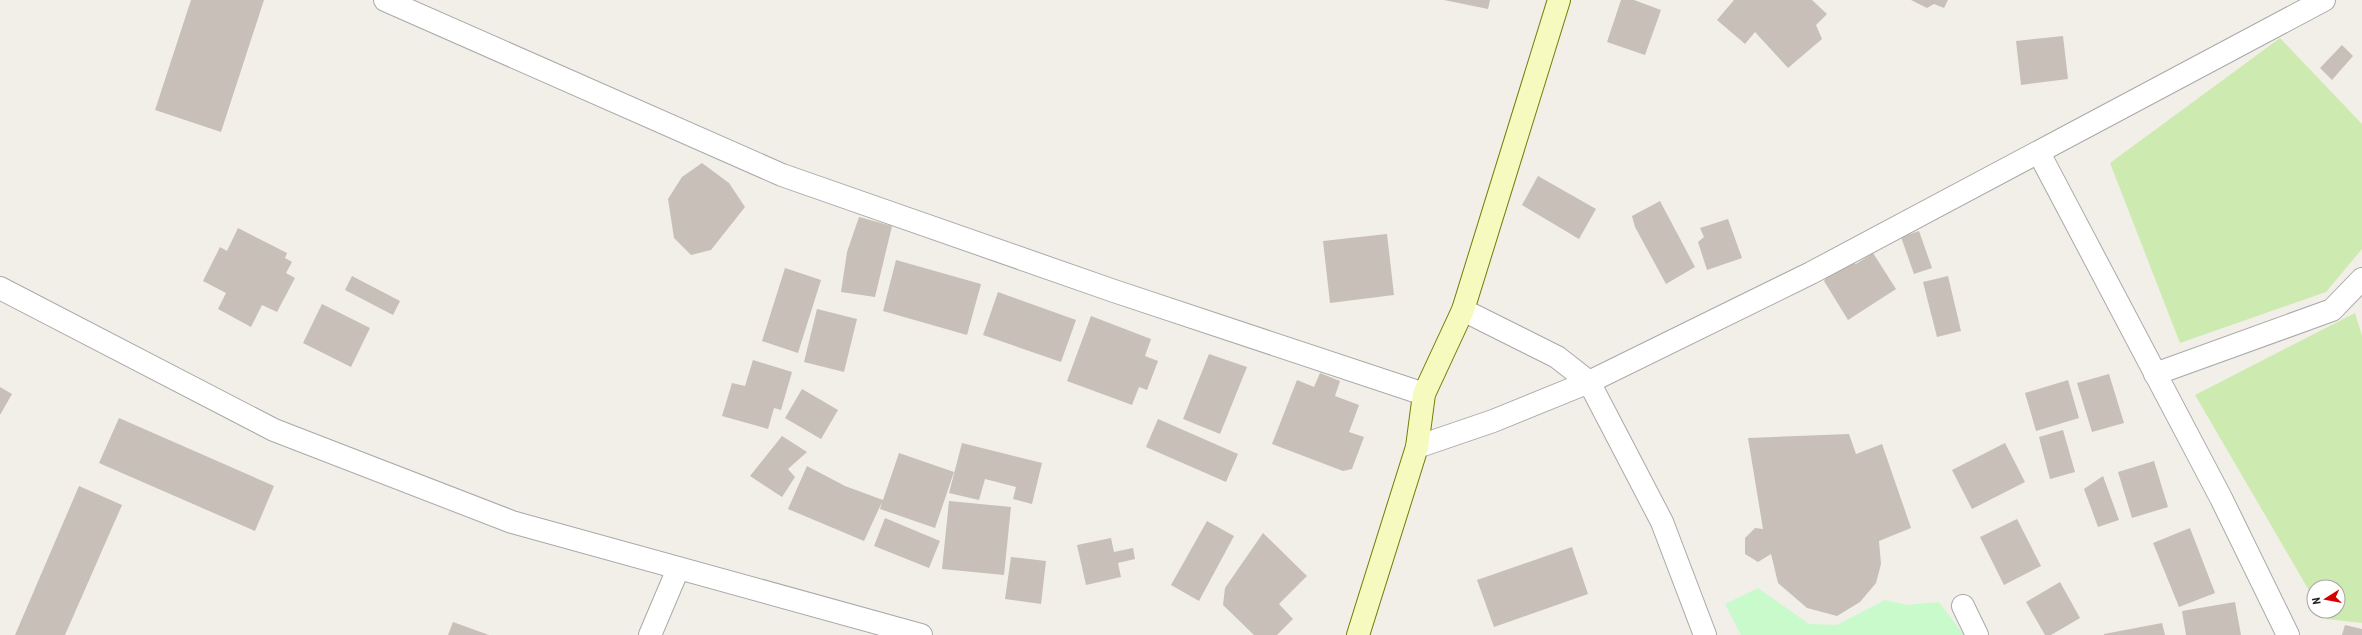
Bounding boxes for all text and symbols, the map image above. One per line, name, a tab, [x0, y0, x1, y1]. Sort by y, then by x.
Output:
north arrow	[2306, 579, 2346, 619]
text: N	[2310, 596, 2324, 605]

